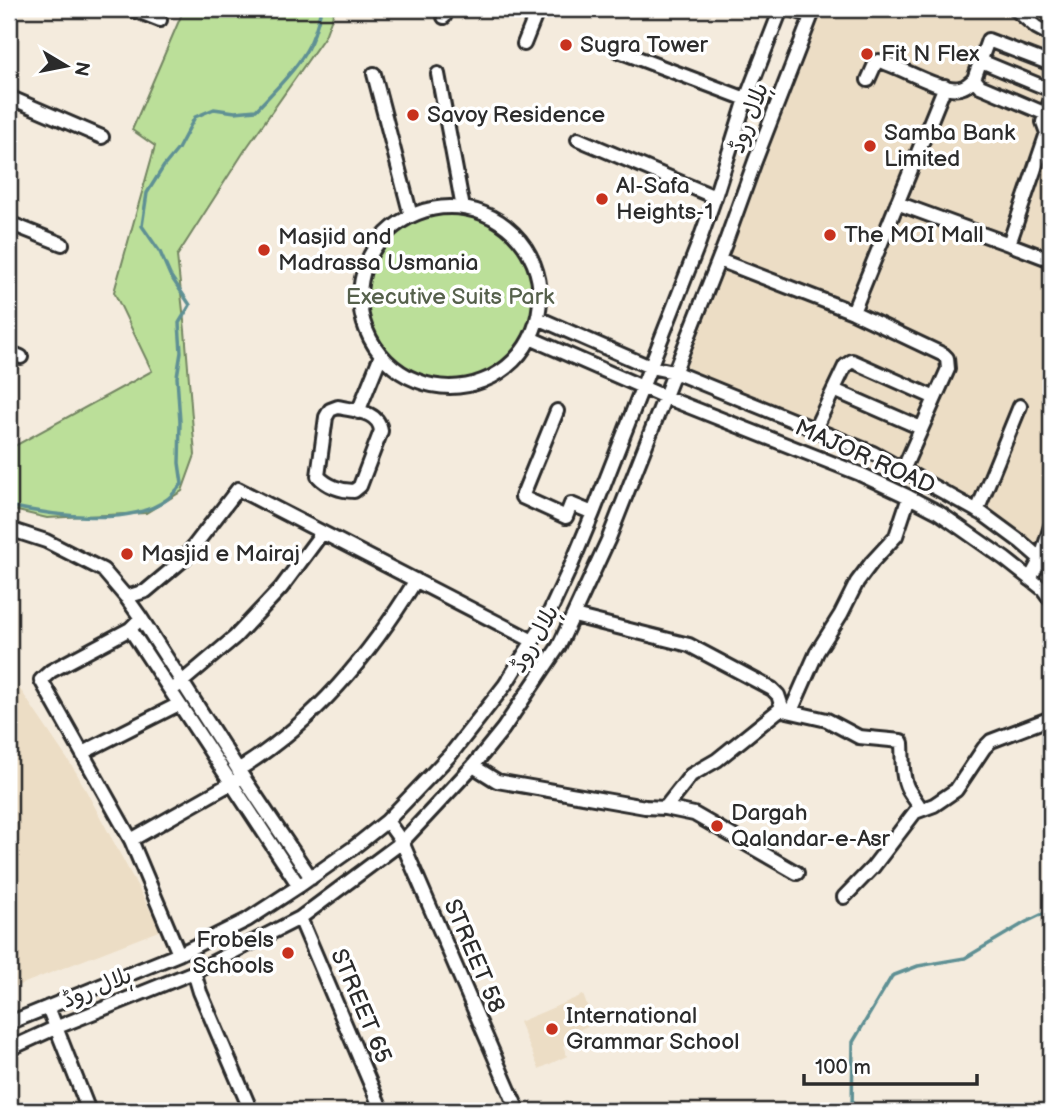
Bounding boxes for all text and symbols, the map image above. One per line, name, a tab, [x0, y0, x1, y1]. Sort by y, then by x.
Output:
place label: Sugra Tower	[580, 31, 709, 59]
north arrow	[32, 32, 102, 102]
marker: Sugra Tower	[558, 37, 574, 53]
place label: Fit N Flex	[881, 40, 980, 68]
marker: Fit N Flex	[859, 46, 875, 62]
text: N	[69, 60, 94, 78]
street label: ہلال روڈ	[723, 79, 777, 158]
place label: Savoy Residence	[427, 101, 605, 129]
marker: Savoy Residence	[405, 107, 421, 123]
place label: Samba Bank Limited	[884, 119, 1016, 173]
marker: Samba Bank Limited	[862, 138, 878, 154]
place label: Al-Safa Heights-1	[616, 172, 713, 226]
marker: Al-Safa Heights-1	[594, 191, 610, 207]
place label: The MOI Mall	[844, 221, 984, 249]
place label: Masjid and Madrassa Usmania	[278, 223, 479, 277]
marker: The MOI Mall	[822, 227, 838, 243]
marker: Masjid and Madrassa Usmania	[256, 242, 272, 258]
park label: Executive Suits Park	[346, 283, 555, 311]
street label: MAJOR ROAD	[791, 414, 939, 500]
place label: Masjid e Mairaj	[141, 540, 300, 568]
marker: Masjid e Mairaj	[119, 546, 135, 562]
street label: ہلال روڈ	[505, 600, 567, 679]
place label: Dargah Qalandar-e-Asr	[731, 799, 891, 853]
marker: Dargah Qalandar-e-Asr	[709, 818, 725, 834]
street label: STREET 58	[438, 895, 510, 1017]
place label: Frobels Schools	[192, 926, 274, 980]
marker: Frobels Schools	[280, 945, 296, 961]
street label: STREET 65	[324, 945, 398, 1067]
street label: ہلال روڈ	[58, 961, 137, 1016]
place label: International Grammar School	[566, 1002, 739, 1056]
marker: International Grammar School	[544, 1021, 560, 1037]
scale bar	[804, 1043, 978, 1087]
text: 100 m	[815, 1055, 871, 1080]

